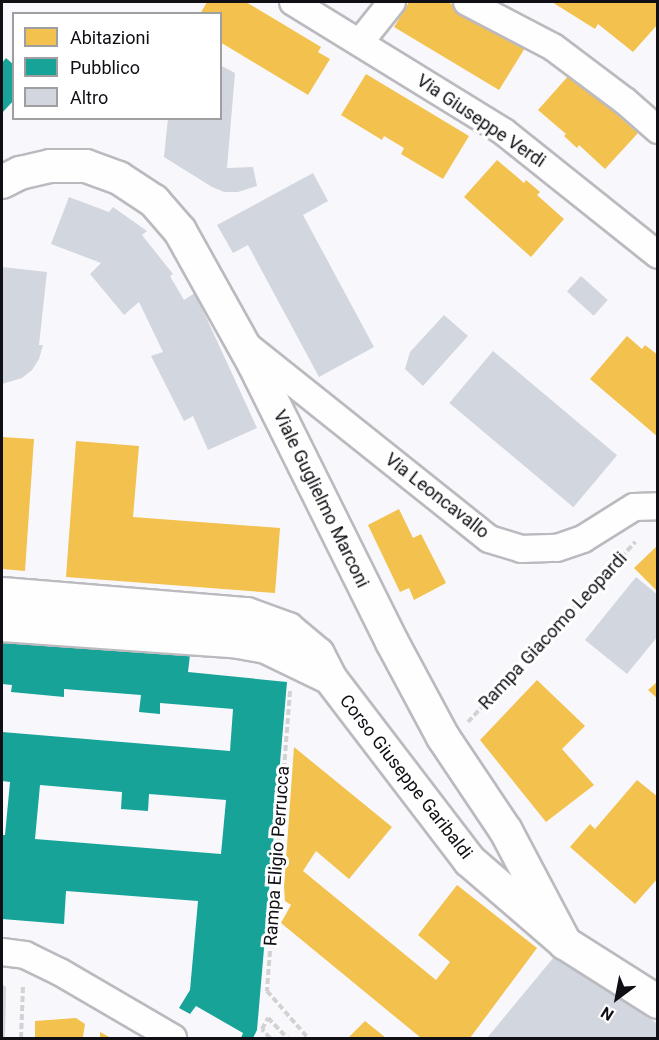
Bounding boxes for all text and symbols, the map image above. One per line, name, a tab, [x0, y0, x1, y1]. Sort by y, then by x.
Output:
legend	[12, 12, 222, 120]
text: Abitazioni	[70, 27, 150, 48]
text: Pubblico	[70, 57, 140, 78]
street label: Via Giuseppe Verdi	[412, 70, 550, 172]
text: Altro	[70, 87, 108, 108]
street label: Viale Guglielmo Marconi	[269, 407, 373, 591]
street label: Via Leoncavallo	[381, 449, 493, 543]
street label: Rampa Giacomo Leopardi	[474, 548, 632, 714]
street label: Corso Giuseppe Garibaldi	[335, 690, 477, 864]
street label: Rampa Eligio Perrucca	[260, 765, 294, 947]
north arrow	[587, 968, 647, 1028]
text: N	[597, 1003, 617, 1025]

